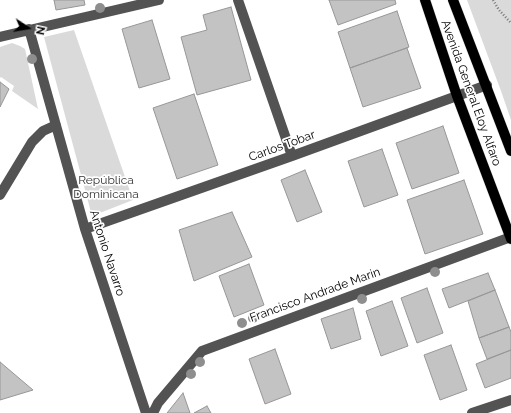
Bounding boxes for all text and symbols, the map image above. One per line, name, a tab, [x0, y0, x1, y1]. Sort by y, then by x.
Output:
north arrow	[8, 8, 48, 48]
street label: Avenida General Eloy Alfaro	[438, 18, 504, 168]
text: N	[33, 25, 47, 36]
street label: Carlos Tobar	[247, 127, 317, 165]
park label: República Dominicana	[73, 173, 139, 201]
street label: Antonio Navarro	[86, 208, 128, 298]
street label: Francisco Andrade Marin	[248, 265, 382, 325]

